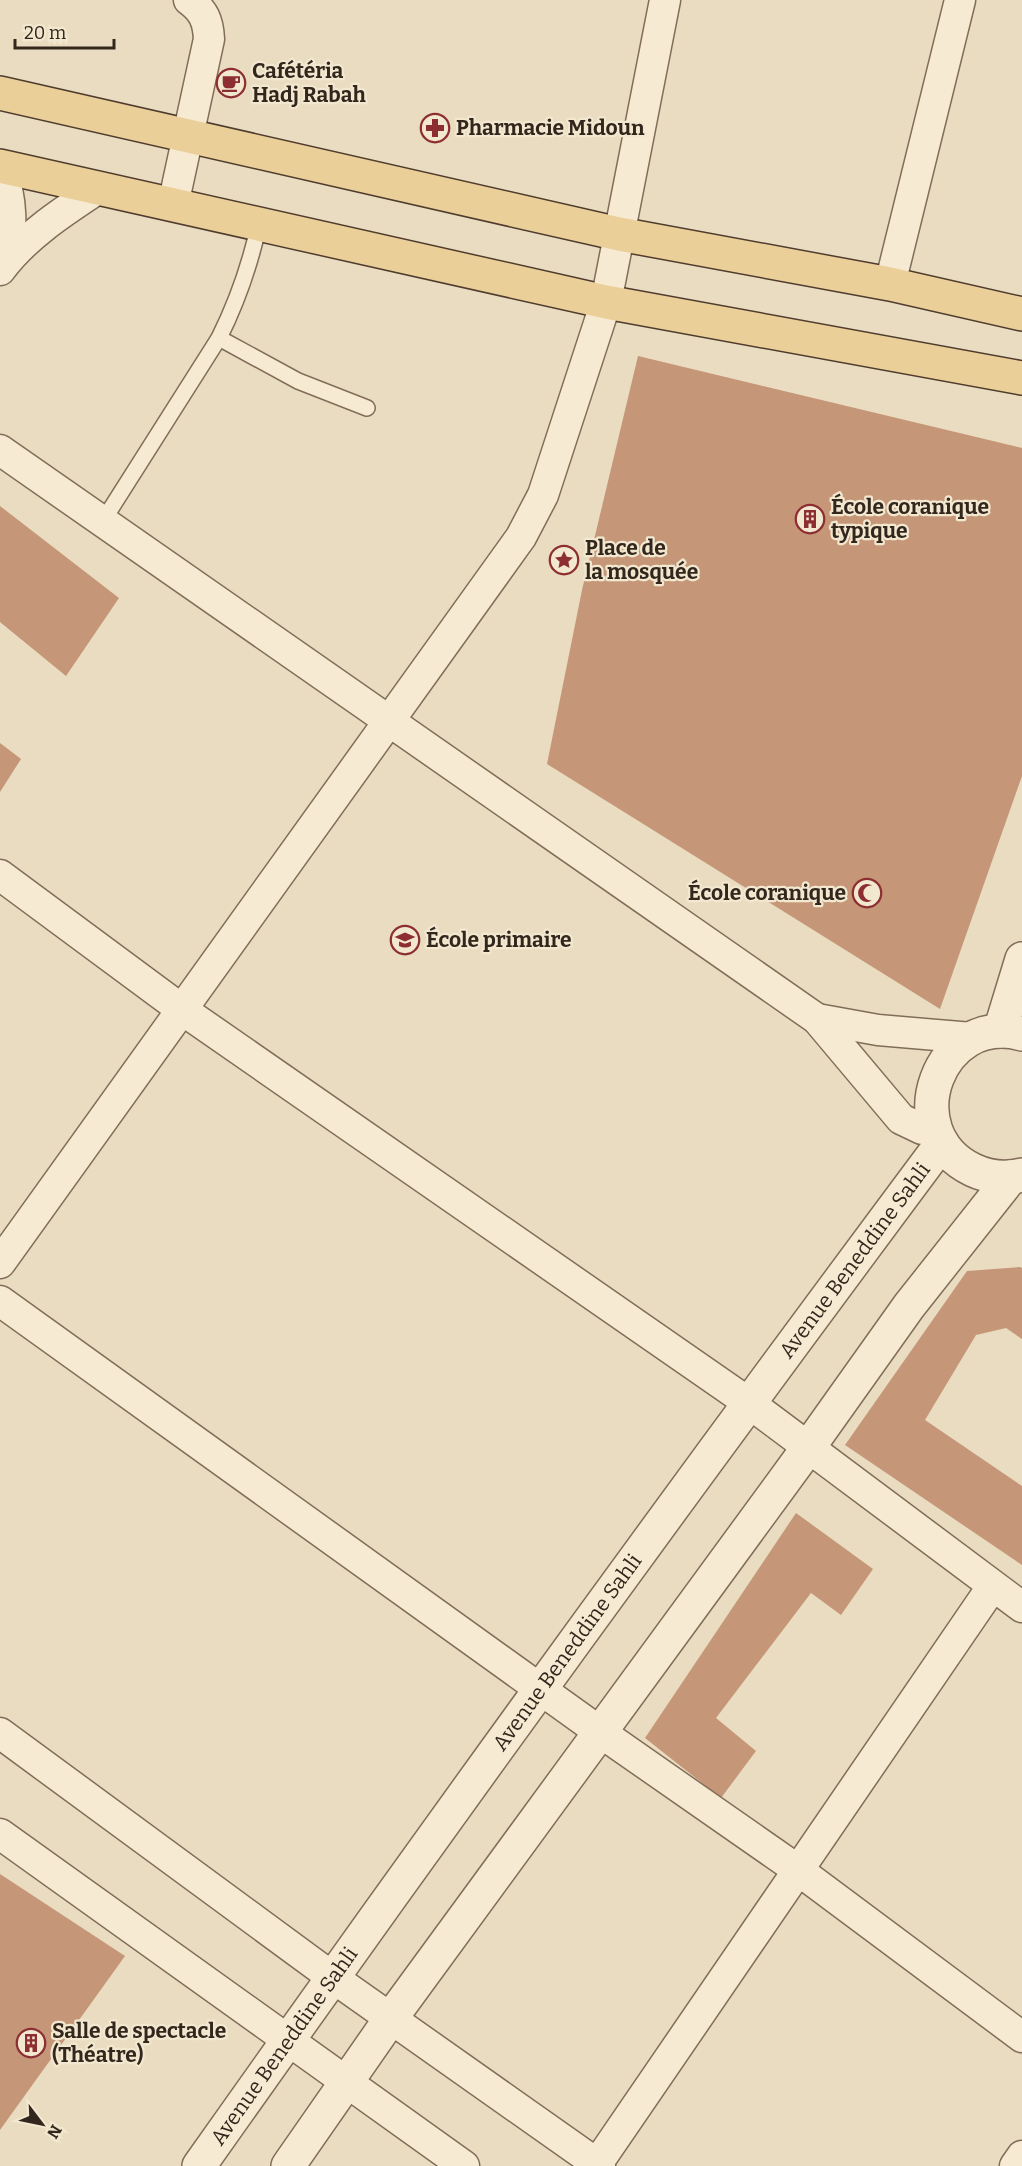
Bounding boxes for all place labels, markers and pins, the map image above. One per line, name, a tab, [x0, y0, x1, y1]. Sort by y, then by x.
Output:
place label: Cafétéria Hadj Rabah	[252, 58, 367, 108]
cafe icon: Cafétéria Hadj Rabah	[215, 67, 247, 99]
pharmacy icon: Pharmacie Midoun	[419, 112, 451, 144]
place label: Pharmacie Midoun	[456, 115, 645, 141]
place label: École coranique typique	[831, 493, 989, 544]
building icon: École coranique typique	[794, 503, 826, 535]
place label: Place de la mosquée	[585, 535, 698, 585]
place icon: Place de la mosquée	[548, 544, 580, 576]
mosque icon: École coranique	[851, 877, 883, 909]
place label: École coranique	[688, 879, 846, 906]
school or university icon: École primaire	[389, 924, 421, 956]
place label: École primaire	[426, 926, 572, 953]
place label: Salle de spectacle (Théatre)	[52, 2018, 226, 2068]
building icon: Salle de spectacle (Théatre)	[15, 2027, 47, 2059]

